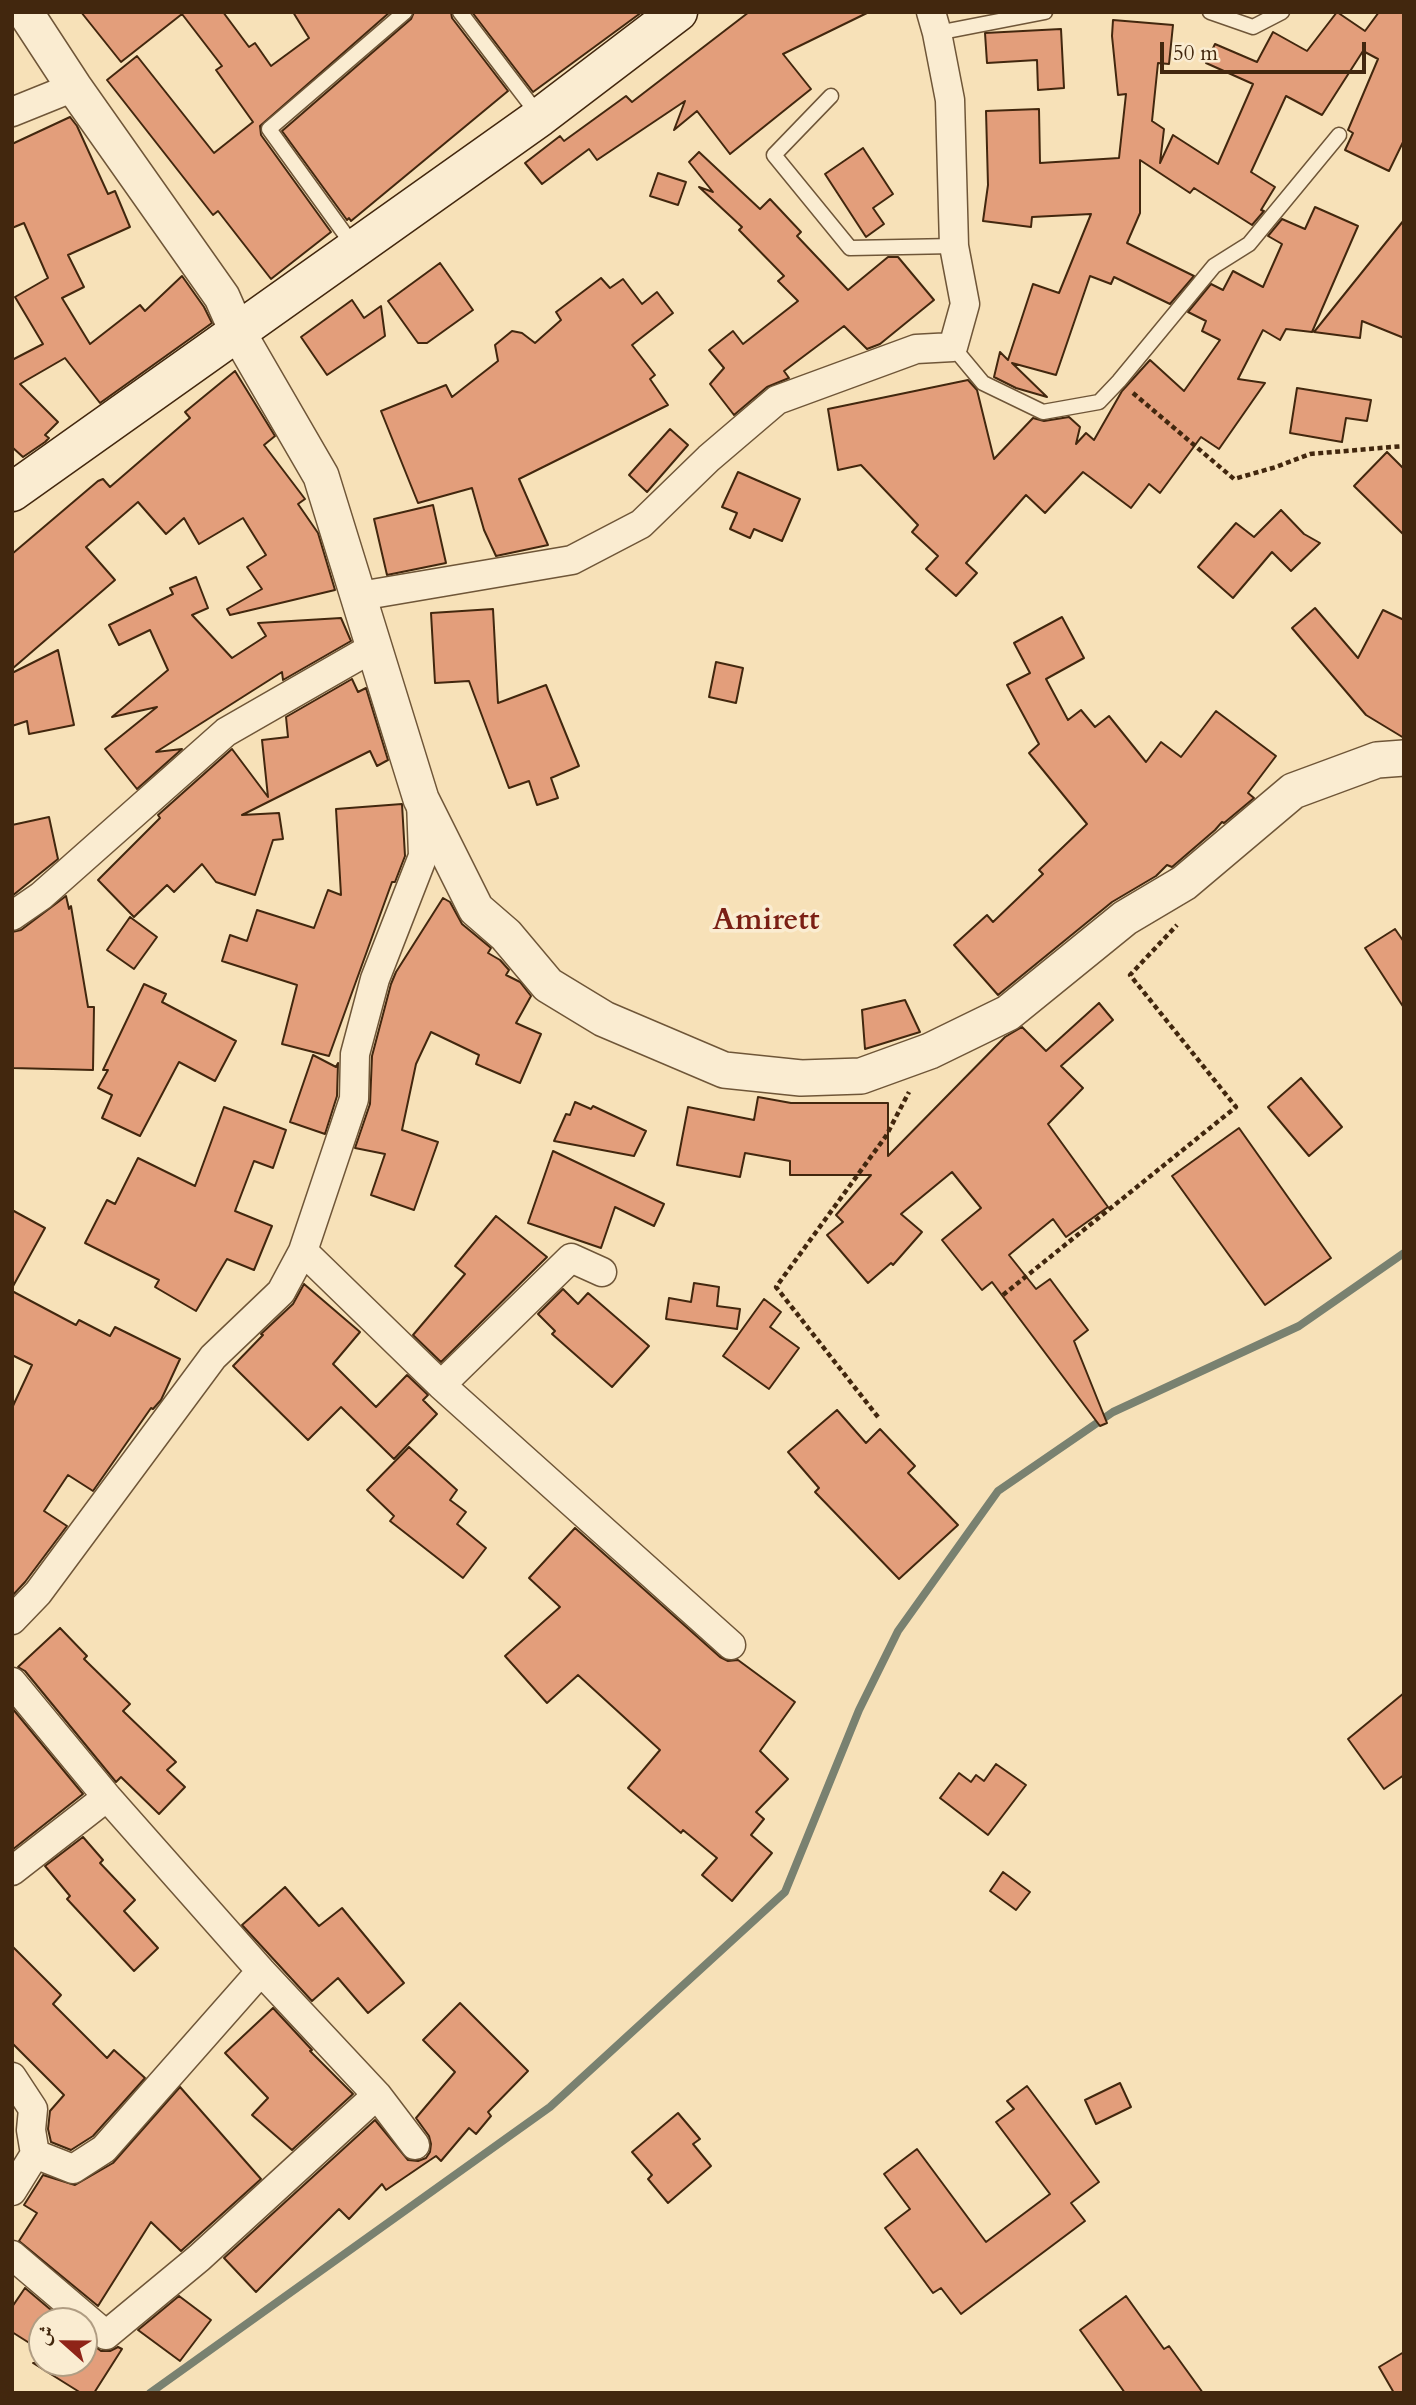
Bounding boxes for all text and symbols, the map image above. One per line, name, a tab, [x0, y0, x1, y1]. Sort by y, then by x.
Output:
scale bar	[1164, 28, 1370, 72]
text: 50 m	[1173, 39, 1218, 68]
district label: Amirett	[712, 904, 820, 940]
north arrow	[28, 2307, 98, 2377]
text: ش	[30, 2322, 61, 2349]

